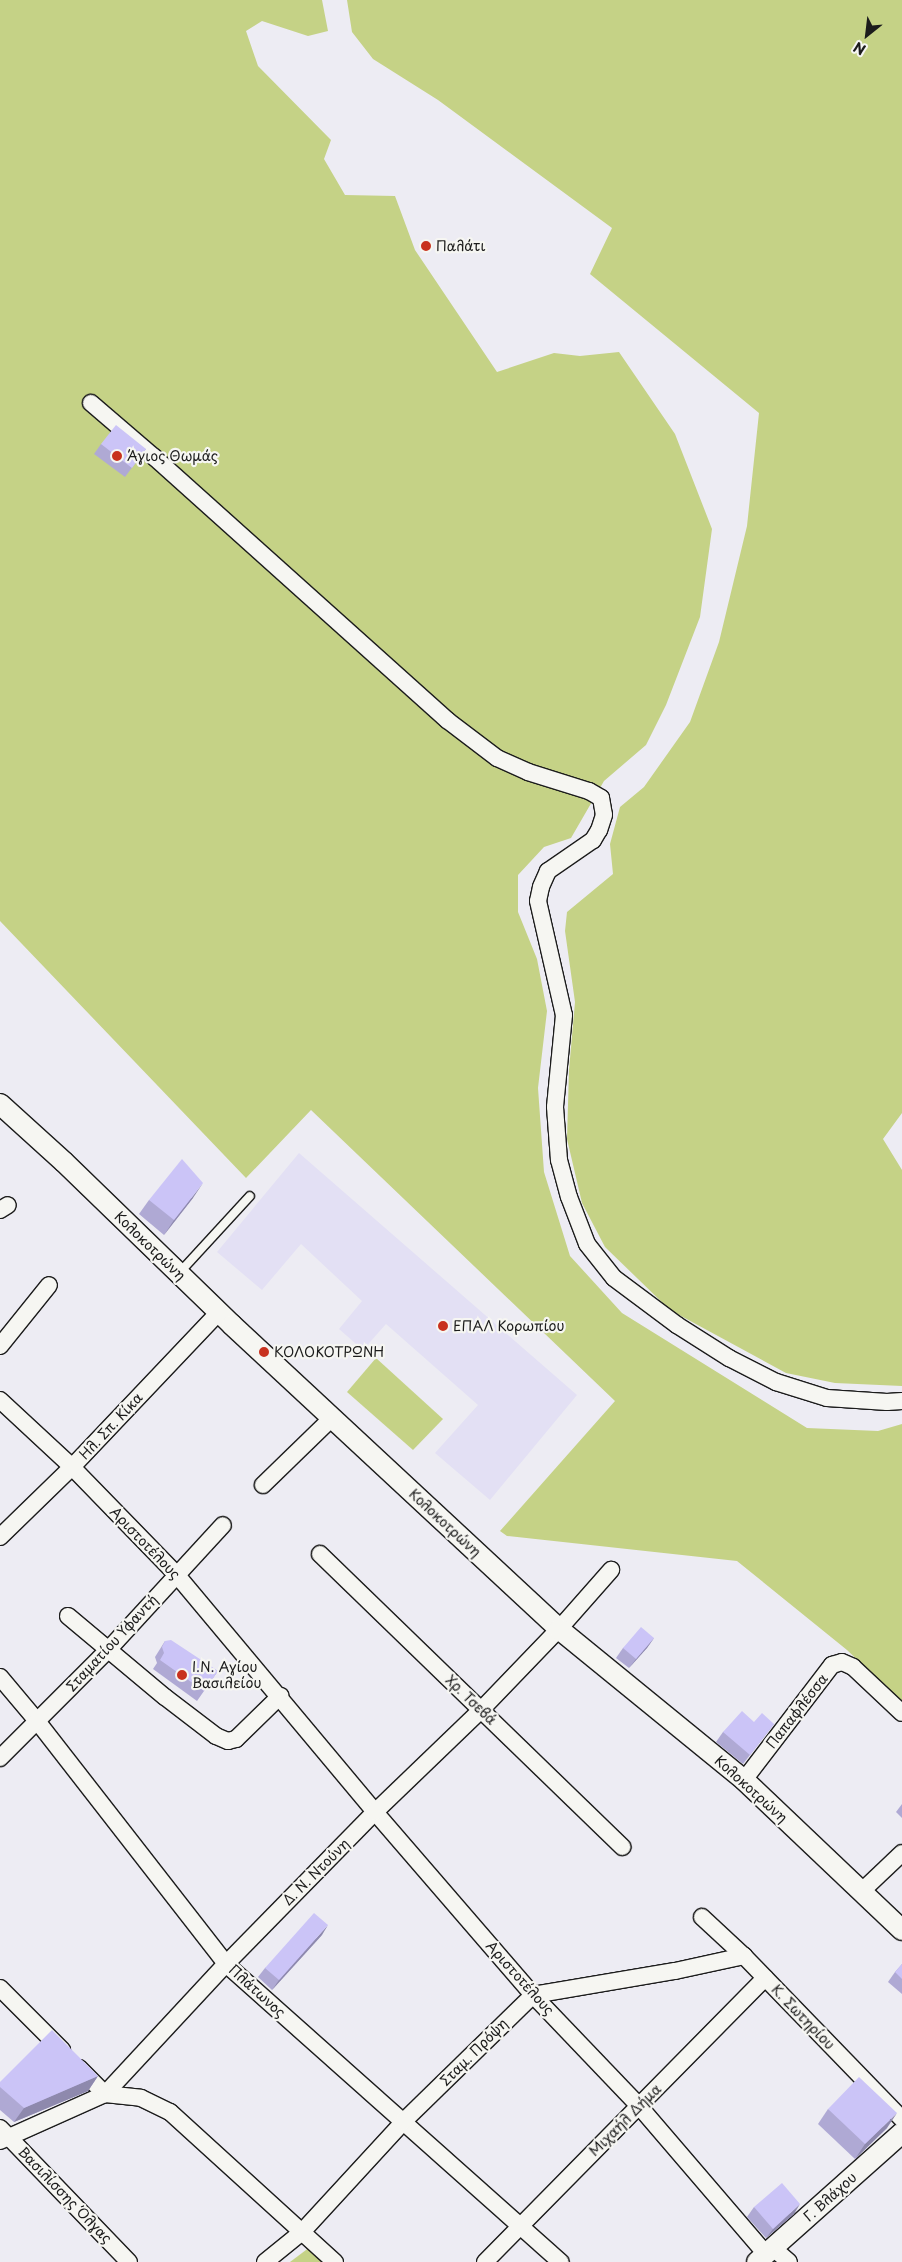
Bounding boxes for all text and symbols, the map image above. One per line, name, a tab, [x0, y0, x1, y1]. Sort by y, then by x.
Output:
north arrow	[842, 10, 892, 60]
text: N	[850, 37, 869, 60]
place label: Παλάτι	[436, 238, 486, 254]
marker: Παλάτι	[420, 240, 432, 252]
place label: Άγιος Θωμάς	[127, 448, 218, 464]
marker: Άγιος Θωμάς	[111, 450, 123, 462]
street label: Κολοκοτρώνη	[111, 1208, 189, 1284]
place label: ΕΠΑΛ Κορωπίου	[453, 1318, 565, 1334]
marker: ΕΠΑΛ Κορωπίου	[437, 1320, 449, 1332]
place label: ΚΟΛΟΚΟΤΡΩΝΗ	[274, 1344, 384, 1360]
marker: ΚΟΛΟΚΟΤΡΩΝΗ	[258, 1346, 270, 1358]
street label: Ηλ. Σπ. Κίκα	[76, 1389, 146, 1463]
street label: Κολοκοτρώνη	[406, 1485, 484, 1561]
street label: Αριστοτέλους	[106, 1504, 184, 1582]
street label: Σταματίου Υφαντή	[63, 1591, 161, 1695]
place label: Ι.Ν. Αγίου Βασιλείου	[192, 1659, 261, 1691]
marker: Ι.Ν. Αγίου Βασιλείου	[176, 1669, 188, 1681]
street label: Παπαφλέσσα	[763, 1670, 831, 1752]
street label: Χρ. Τσεβά	[442, 1672, 500, 1728]
street label: Κολοκοτρώνη	[711, 1752, 791, 1826]
street label: Δ. Ν. Ντούνη	[279, 1835, 353, 1909]
street label: Αριστοτέλους	[482, 1938, 558, 2018]
street label: Πλάτωνος	[225, 1961, 289, 2021]
street label: Κ. Σωτηρίου	[768, 1981, 838, 2053]
street label: Σταμ. Πρόψη	[437, 2015, 511, 2089]
street label: Μιχαήλ Δήμα	[586, 2081, 664, 2159]
street label: Βασιλίσσης Όλγας	[15, 2143, 115, 2247]
street label: Γ. Βλάχου	[800, 2169, 860, 2225]

